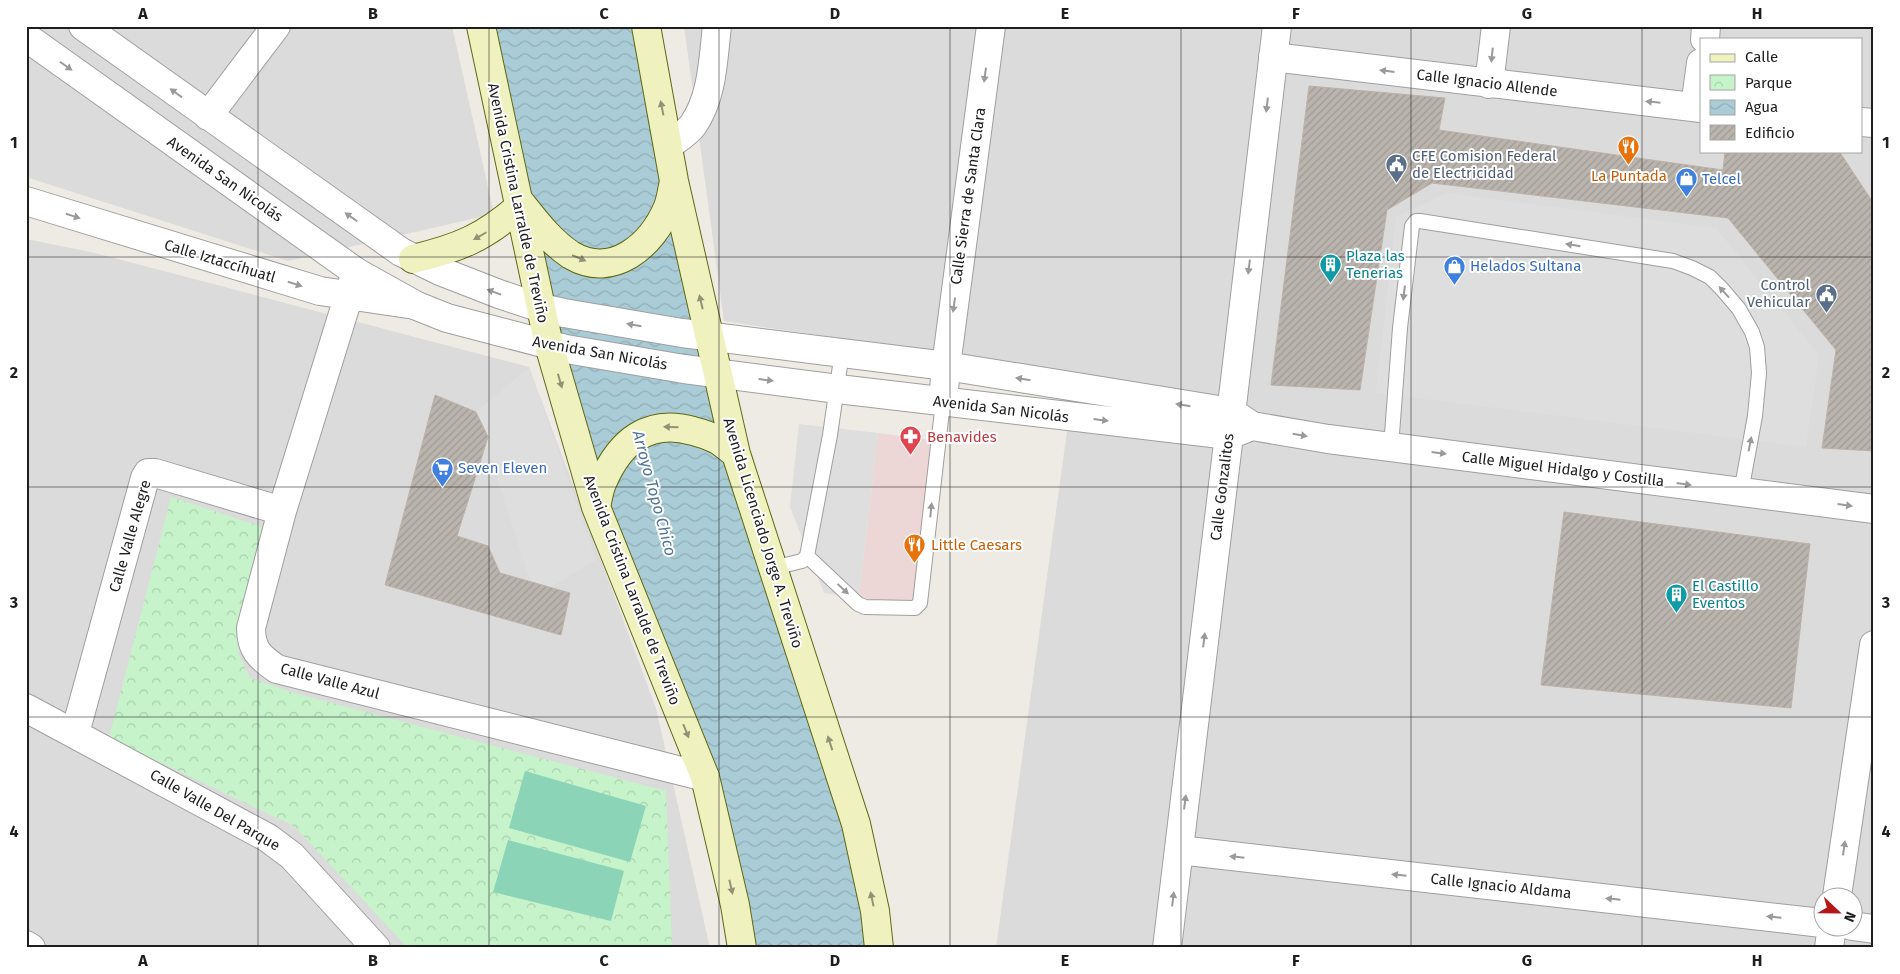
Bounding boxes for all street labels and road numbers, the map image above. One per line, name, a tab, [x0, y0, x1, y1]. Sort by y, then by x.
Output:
street label: Calle Ignacio Allende	[1416, 65, 1558, 101]
street label: Avenida Cristina Larralde de Treviño	[484, 81, 552, 325]
street label: Calle Sierra de Santa Clara	[947, 106, 989, 286]
street label: Avenida San Nicolás	[164, 132, 286, 226]
street label: Calle Iztaccíhuatl	[162, 236, 278, 287]
street label: Avenida San Nicolás	[531, 332, 669, 374]
street label: Avenida San Nicolás	[932, 392, 1070, 426]
street label: Avenida Licenciado Jorge A. Treviño	[719, 416, 807, 650]
street label: Calle Gonzalitos	[1206, 432, 1238, 542]
street label: Calle Miguel Hidalgo y Costilla	[1461, 448, 1665, 490]
street label: Avenida Cristina Larralde de Treviño	[580, 472, 684, 708]
street label: Calle Valle Alegre	[105, 478, 155, 594]
street label: Calle Valle Azul	[278, 659, 382, 703]
street label: Calle Valle Del Parque	[147, 765, 283, 855]
street label: Calle Ignacio Aldama	[1430, 870, 1572, 902]

